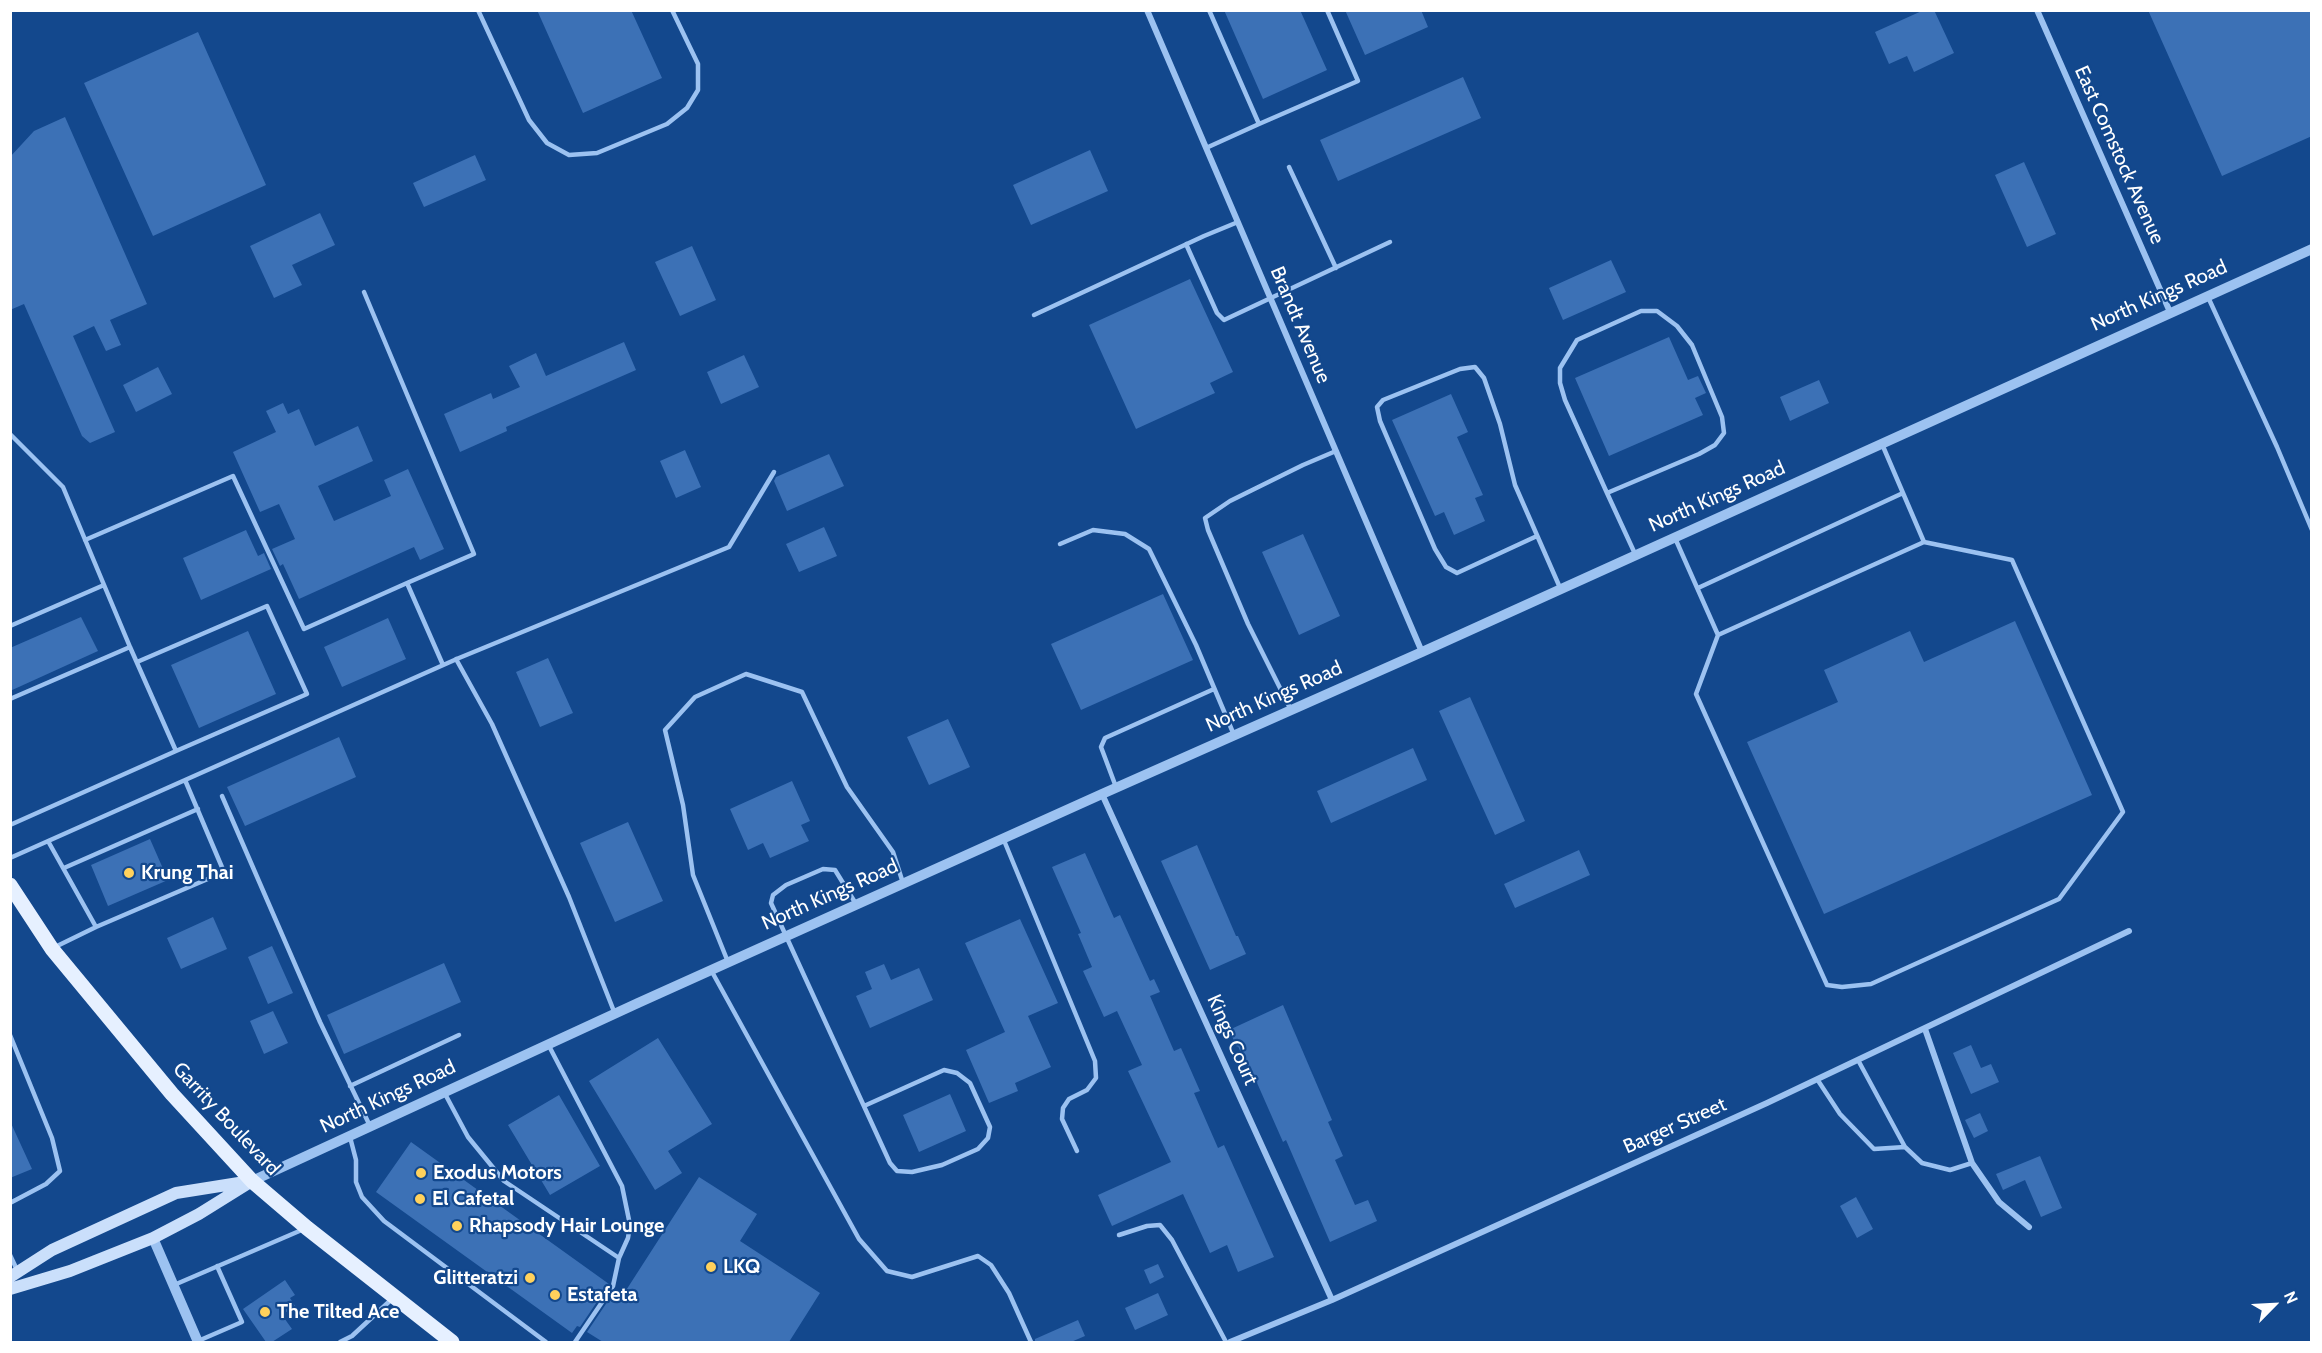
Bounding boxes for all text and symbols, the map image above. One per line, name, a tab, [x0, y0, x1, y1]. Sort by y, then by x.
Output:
street label: East Comstock Avenue	[2069, 62, 2169, 248]
street label: North Kings Road	[2087, 255, 2231, 337]
street label: Brandt Avenue	[1265, 263, 1335, 387]
street label: North Kings Road	[1645, 456, 1789, 538]
street label: North Kings Road	[1202, 656, 1346, 738]
street label: North Kings Road	[758, 854, 902, 936]
place label: Krung Thai	[141, 861, 233, 885]
marker: Krung Thai	[122, 866, 136, 880]
street label: Kings Court	[1201, 991, 1263, 1089]
street label: North Kings Road	[317, 1055, 459, 1139]
street label: Garrity Boulevard	[167, 1057, 285, 1181]
street label: Barger Street	[1620, 1093, 1730, 1159]
place label: Exodus Motors	[433, 1161, 562, 1185]
marker: Exodus Motors	[414, 1166, 428, 1180]
place label: El Cafetal	[432, 1187, 514, 1211]
marker: El Cafetal	[413, 1192, 427, 1206]
place label: Rhapsody Hair Lounge	[469, 1214, 664, 1238]
marker: Rhapsody Hair Lounge	[450, 1219, 464, 1233]
place label: LKQ	[723, 1255, 760, 1279]
marker: LKQ	[704, 1260, 718, 1274]
place label: Glitteratzi	[433, 1266, 518, 1290]
marker: Glitteratzi	[523, 1271, 537, 1285]
north arrow	[2244, 1275, 2304, 1335]
place label: Estafeta	[567, 1283, 637, 1307]
marker: Estafeta	[548, 1288, 562, 1302]
text: N	[2280, 1288, 2302, 1307]
place label: The Tilted Ace	[277, 1300, 399, 1324]
marker: The Tilted Ace	[258, 1305, 272, 1319]

